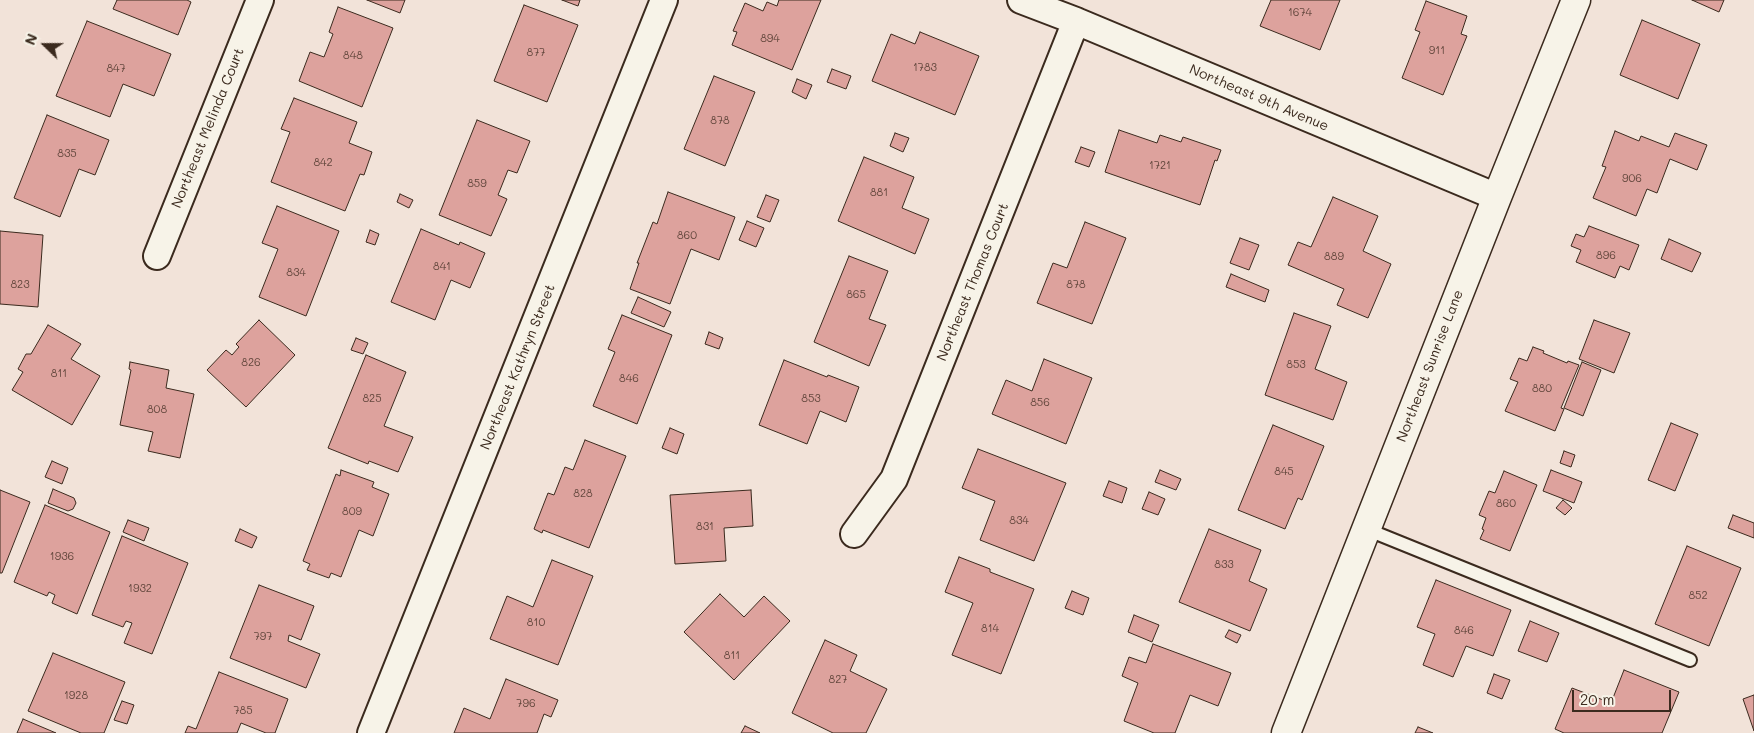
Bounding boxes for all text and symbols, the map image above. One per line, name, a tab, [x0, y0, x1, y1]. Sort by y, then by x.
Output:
house number: 1674	[1288, 6, 1312, 20]
north arrow	[20, 20, 70, 70]
text: N	[20, 31, 41, 48]
house number: 894	[760, 32, 780, 46]
house number: 911	[1429, 44, 1445, 58]
street label: Northeast Melinda Court	[168, 46, 248, 210]
house number: 877	[527, 46, 545, 60]
house number: 848	[343, 49, 363, 63]
house number: 1783	[913, 61, 937, 75]
street label: Northeast 9th Avenue	[1187, 61, 1331, 135]
house number: 847	[106, 62, 126, 76]
house number: 878	[710, 114, 730, 128]
house number: 835	[57, 147, 77, 161]
house number: 842	[313, 156, 333, 170]
house number: 1721	[1149, 159, 1171, 173]
house number: 906	[1622, 172, 1642, 186]
house number: 859	[467, 177, 487, 191]
house number: 881	[870, 186, 888, 200]
street label: Northeast Thomas Court	[934, 201, 1012, 363]
house number: 860	[677, 229, 697, 243]
house number: 896	[1596, 249, 1616, 263]
house number: 889	[1324, 250, 1344, 264]
house number: 841	[433, 260, 451, 274]
house number: 834	[286, 266, 306, 280]
house number: 823	[10, 278, 30, 292]
house number: 878	[1066, 278, 1086, 292]
street label: Northeast Kathryn Street	[477, 282, 559, 452]
house number: 865	[846, 288, 866, 302]
street label: Northeast Sunrise Lane	[1393, 288, 1467, 444]
house number: 826	[241, 356, 261, 370]
house number: 853	[1286, 358, 1306, 372]
house number: 811	[51, 367, 67, 381]
house number: 846	[619, 372, 639, 386]
house number: 880	[1532, 382, 1552, 396]
house number: 825	[362, 392, 382, 406]
house number: 853	[801, 392, 821, 406]
house number: 856	[1030, 396, 1050, 410]
house number: 808	[147, 403, 167, 417]
house number: 845	[1274, 465, 1294, 479]
house number: 828	[573, 487, 593, 501]
house number: 860	[1496, 497, 1516, 511]
house number: 809	[342, 505, 362, 519]
house number: 834	[1009, 514, 1029, 528]
house number: 831	[696, 520, 714, 534]
house number: 1936	[50, 550, 74, 564]
house number: 833	[1214, 558, 1234, 572]
house number: 1932	[128, 582, 152, 596]
house number: 852	[1688, 589, 1708, 603]
house number: 810	[527, 616, 545, 630]
house number: 814	[981, 622, 999, 636]
house number: 846	[1454, 624, 1474, 638]
house number: 797	[254, 630, 272, 644]
house number: 811	[724, 649, 740, 663]
house number: 827	[829, 673, 847, 687]
scale bar	[1574, 680, 1673, 712]
house number: 1928	[64, 689, 88, 703]
text: 20 m	[1580, 689, 1614, 709]
house number: 796	[516, 697, 536, 711]
house number: 785	[233, 704, 253, 718]

